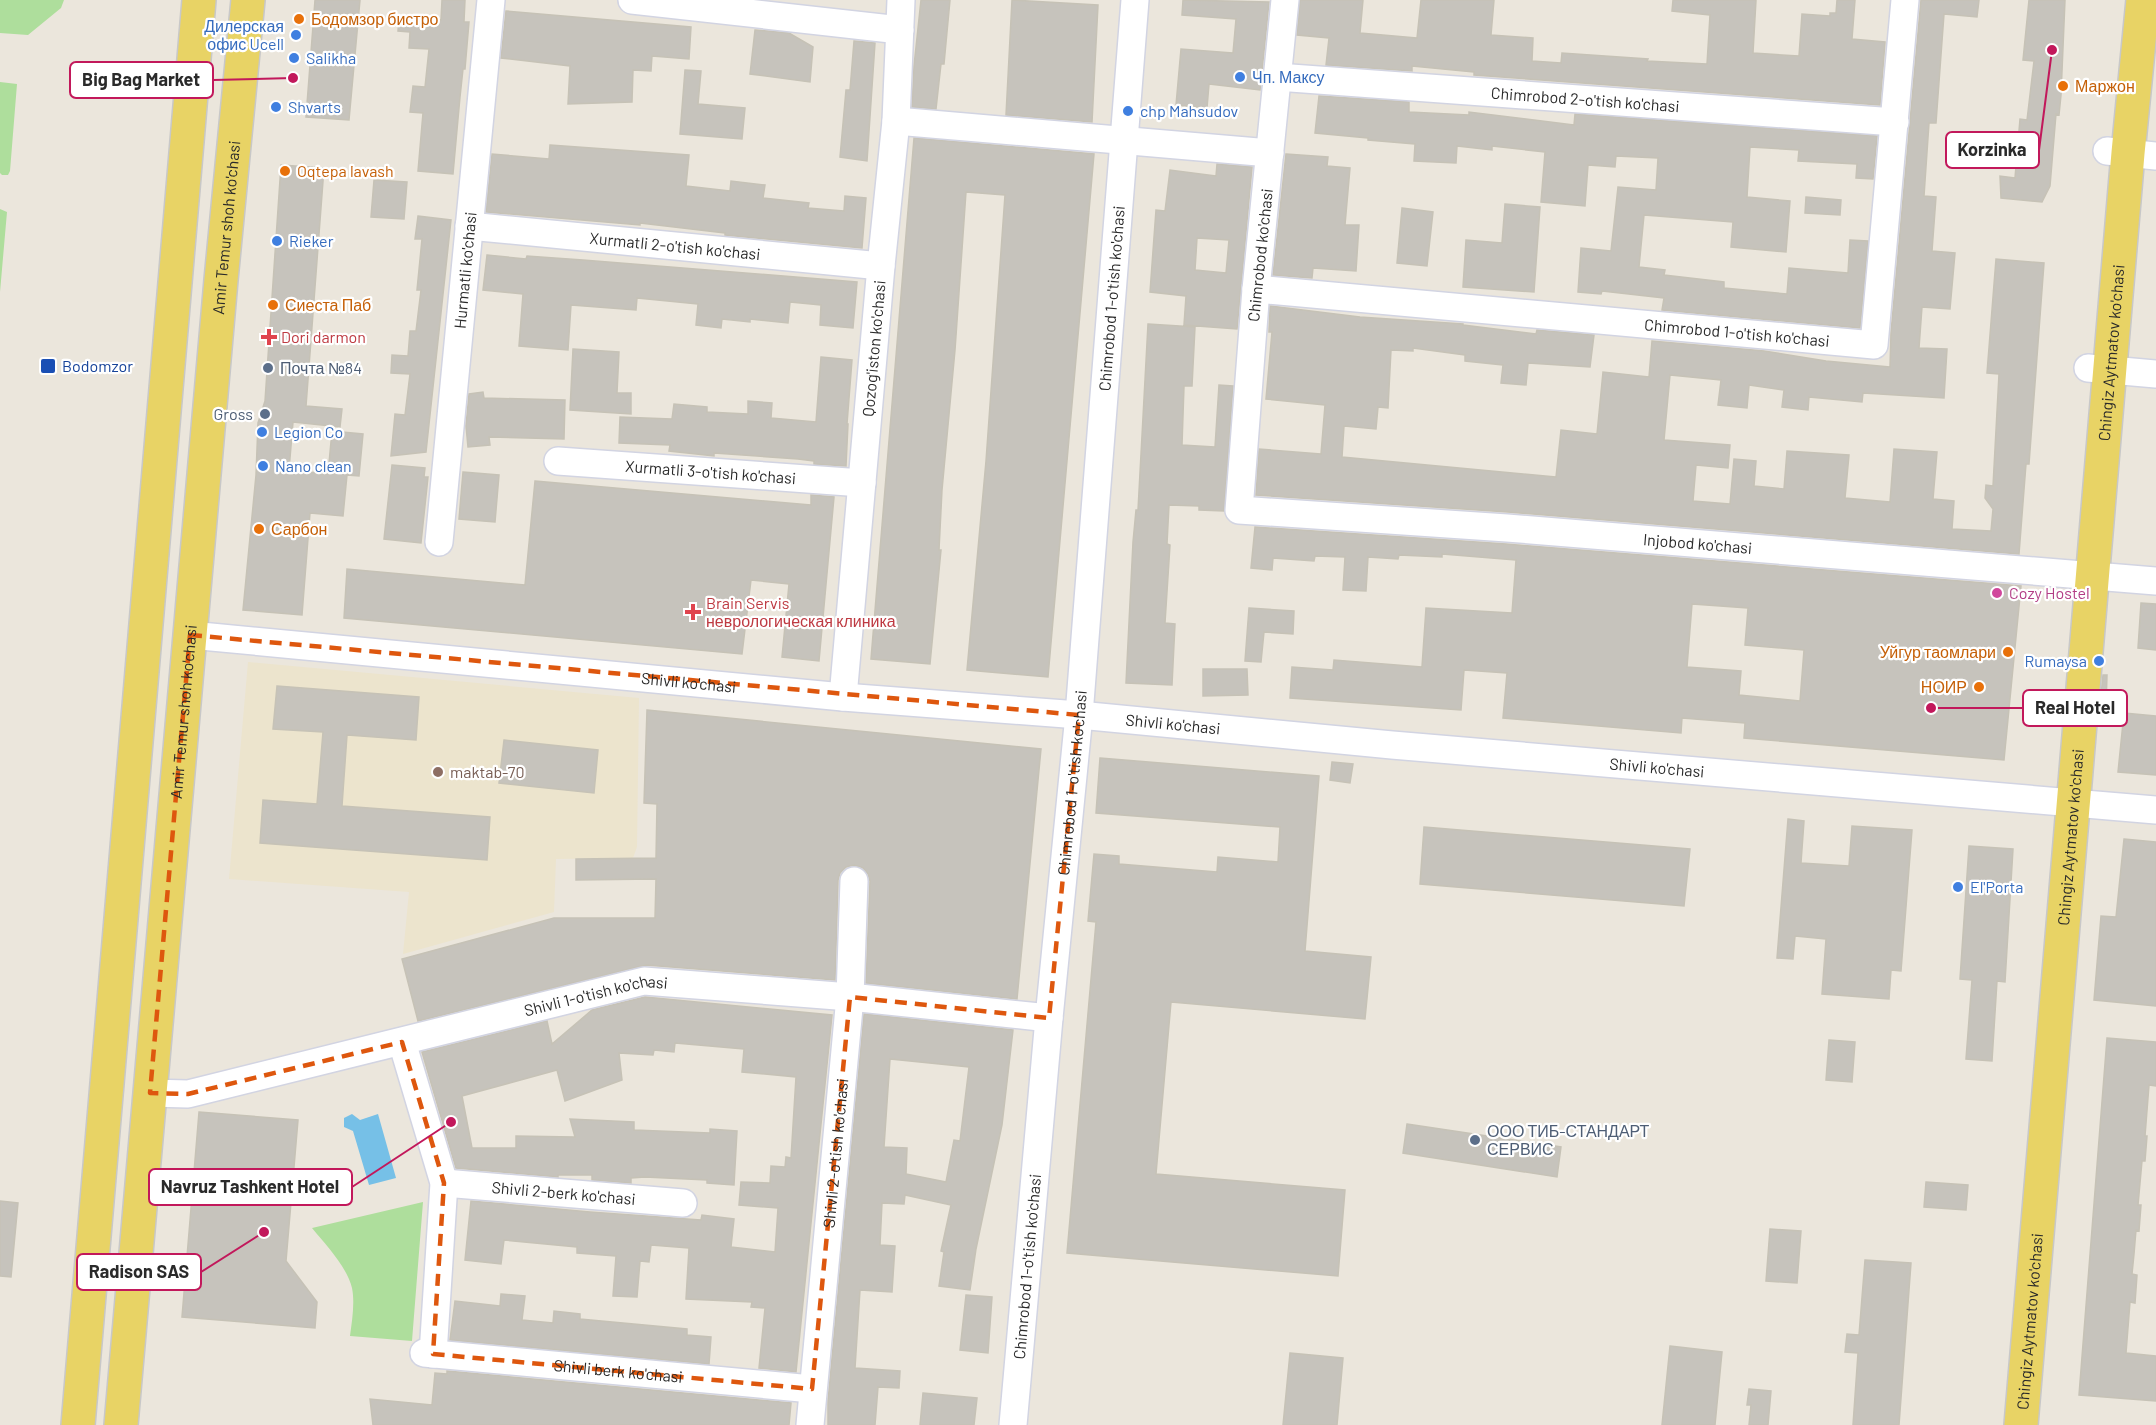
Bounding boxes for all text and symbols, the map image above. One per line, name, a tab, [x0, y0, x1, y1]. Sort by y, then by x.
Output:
place label: Бодомзор бистро	[311, 9, 439, 28]
marker: Бодомзор бистро	[292, 12, 306, 26]
place label: Дилерская офис Ucell	[204, 16, 284, 53]
marker: Дилерская офис Ucell	[289, 28, 303, 42]
place label: Salikha	[306, 48, 356, 67]
marker: Salikha	[287, 51, 301, 65]
callout: Big Bag Market	[70, 62, 213, 98]
place label: Чп. Максу	[1252, 67, 1325, 86]
text: Big Bag Market	[82, 68, 200, 90]
marker: Чп. Максу	[1233, 70, 1247, 84]
place label: Маржон	[2075, 76, 2135, 95]
marker: Маржон	[2056, 79, 2070, 93]
street label: Chimrobod 2-o'tish ko'chasi	[1490, 83, 1680, 115]
place label: Shvarts	[288, 97, 341, 116]
marker: Shvarts	[269, 100, 283, 114]
place label: chp Mahsudov	[1140, 101, 1239, 120]
marker: chp Mahsudov	[1121, 104, 1135, 118]
callout: Korzinka	[1946, 132, 2039, 168]
text: Korzinka	[1957, 138, 2027, 160]
street label: Amir Temur shoh ko'chasi	[208, 140, 243, 315]
place label: Oqtepa lavash	[297, 161, 394, 180]
marker: Oqtepa lavash	[278, 164, 292, 178]
street label: Chimrobod ko'chasi	[1243, 187, 1276, 322]
street label: Chimrobod 1-o'tish ko'chasi	[1094, 205, 1128, 392]
street label: Hurmatli ko'chasi	[450, 211, 480, 330]
street label: Xurmatli 2-o'tish ko'chasi	[589, 228, 761, 263]
place label: Rieker	[289, 231, 334, 250]
marker: Rieker	[270, 234, 284, 248]
street label: Chingiz Aytmatov ko'chasi	[2094, 264, 2128, 442]
street label: Qozog'iston ko'chasi	[858, 279, 889, 417]
place label: Сиеста Паб	[285, 295, 371, 314]
marker: Сиеста Паб	[266, 298, 280, 312]
street label: Chimrobod 1-o'tish ko'chasi	[1644, 314, 1831, 350]
place label: Dori darmon	[281, 327, 366, 346]
marker: Dori darmon	[262, 330, 276, 344]
place label: Bodomzor	[62, 356, 133, 375]
marker: Bodomzor	[39, 357, 57, 375]
place label: Почта №84	[280, 358, 362, 377]
marker: Почта №84	[261, 361, 275, 375]
place label: Gross	[214, 404, 253, 423]
marker: Gross	[258, 407, 272, 421]
place label: Legion Co	[274, 422, 343, 441]
marker: Legion Co	[255, 425, 269, 439]
place label: Nano clean	[275, 456, 352, 475]
street label: Xurmatli 3-o'tish ko'chasi	[625, 456, 797, 487]
marker: Nano clean	[256, 459, 270, 473]
place label: Сарбон	[271, 519, 327, 538]
marker: Сарбон	[252, 522, 266, 536]
street label: Injobod ko'chasi	[1642, 529, 1753, 557]
place label: Cozy Hostel	[2009, 583, 2090, 602]
marker: Cozy Hostel	[1990, 586, 2004, 600]
place label: Brain Servis неврологическая клиника	[706, 593, 896, 630]
marker: Brain Servis неврологическая клиника	[684, 603, 702, 621]
street label: Amir Temur shoh ko'chasi	[166, 624, 200, 800]
place label: Уйгур таомлари	[1880, 642, 1996, 661]
marker: Уйгур таомлари	[2001, 645, 2015, 659]
place label: Rumaysa	[2025, 651, 2087, 670]
marker: Rumaysa	[2092, 654, 2106, 668]
street label: Shivli ko'chasi	[641, 668, 737, 696]
place label: НОИР	[1921, 677, 1967, 696]
marker: НОИР	[1972, 680, 1986, 694]
street label: Chimrobod 1-o'tish ko'chasi	[1053, 689, 1090, 876]
callout: Real Hotel	[2023, 690, 2127, 726]
text: Real Hotel	[2035, 696, 2115, 718]
street label: Shivli ko'chasi	[1125, 710, 1221, 738]
street label: Chingiz Aytmatov ko'chasi	[2053, 748, 2087, 926]
street label: Shivli ko'chasi	[1609, 754, 1705, 781]
place label: maktab-70	[450, 762, 524, 781]
marker: maktab-70	[431, 765, 445, 779]
place label: El'Porta	[1970, 877, 2023, 896]
marker: El'Porta	[1951, 880, 1965, 894]
street label: Shivli 1-o'tish ko'chasi	[522, 970, 669, 1019]
street label: Shivli 2-o'tish ko'chasi	[818, 1077, 851, 1229]
place label: ООО ТИБ-СТАНДАРТ СЕРВИС	[1487, 1121, 1650, 1158]
marker: ООО ТИБ-СТАНДАРТ СЕРВИС	[1468, 1133, 1482, 1147]
callout: Navruz Tashkent Hotel	[149, 1169, 352, 1205]
street label: Chimrobod 1-o'tish ko'chasi	[1009, 1173, 1044, 1360]
text: Navruz Tashkent Hotel	[161, 1175, 339, 1197]
street label: Shivli 2-berk ko'chasi	[491, 1177, 636, 1208]
street label: Chingiz Aytmatov ko'chasi	[2012, 1232, 2046, 1410]
callout: Radison SAS	[77, 1254, 201, 1290]
text: Radison SAS	[89, 1260, 190, 1282]
street label: Shivli berk ko'chasi	[553, 1355, 684, 1386]

